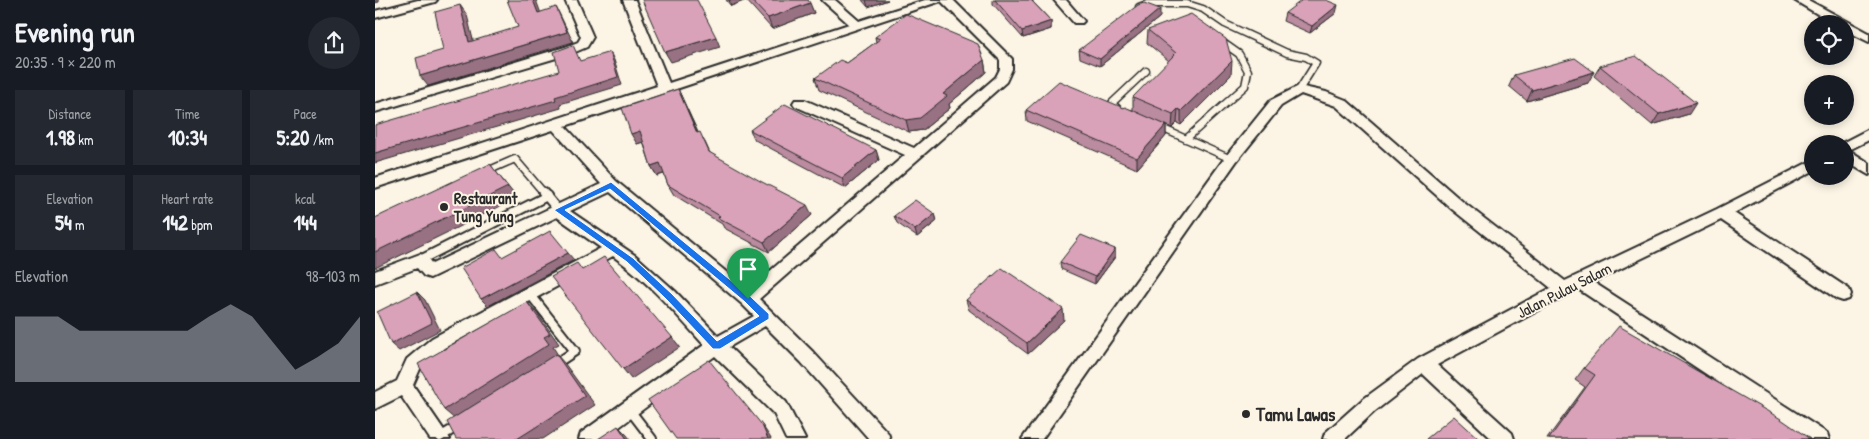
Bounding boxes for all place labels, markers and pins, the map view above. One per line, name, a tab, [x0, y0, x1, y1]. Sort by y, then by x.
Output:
place label: Restaurant Tung Yung	[453, 187, 518, 228]
marker: Restaurant Tung Yung	[438, 201, 450, 213]
pin	[727, 248, 769, 299]
place label: Tamu Lawas	[1255, 401, 1336, 427]
marker: Tamu Lawas	[1240, 408, 1252, 420]

